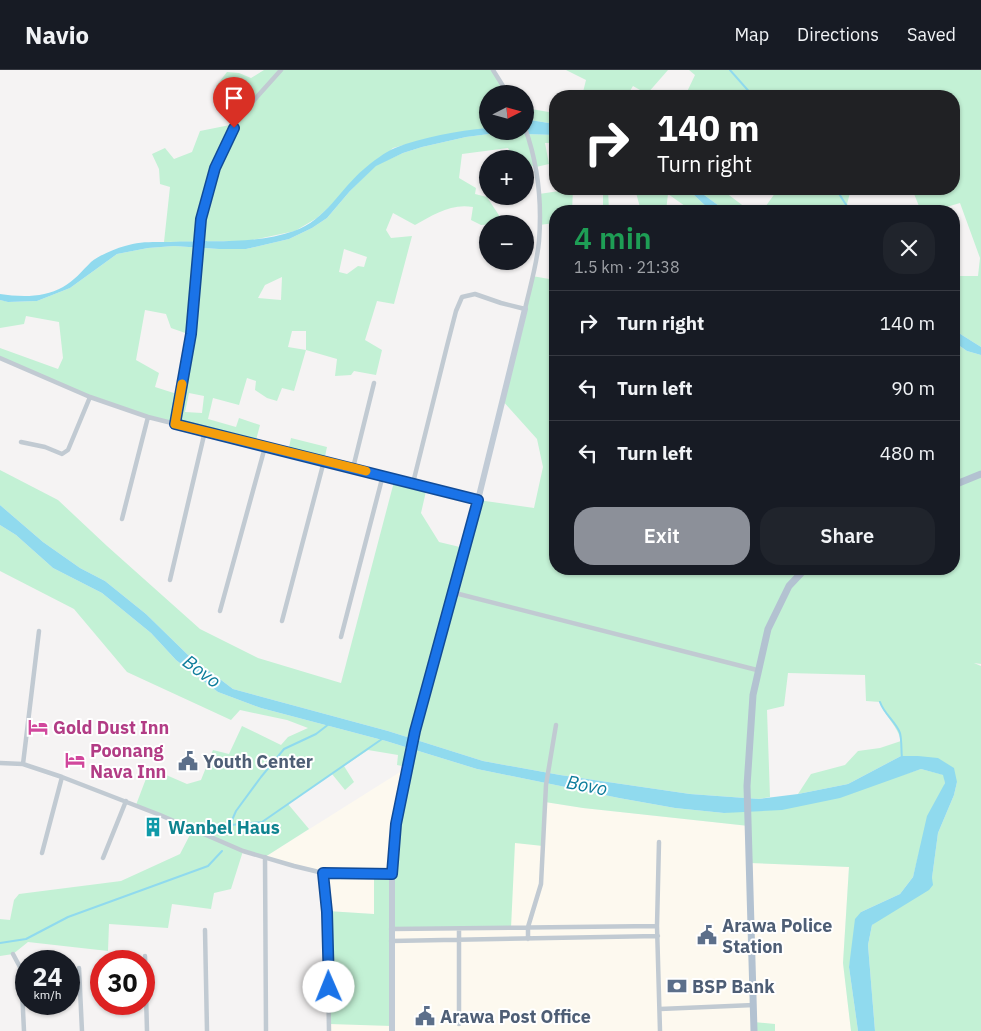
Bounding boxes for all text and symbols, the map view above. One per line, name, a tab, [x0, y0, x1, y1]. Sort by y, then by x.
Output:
text: Navio	[25, 19, 89, 51]
text: Map	[734, 23, 769, 46]
text: Directions	[797, 23, 879, 46]
text: Saved	[907, 23, 956, 46]
pin	[213, 77, 255, 128]
icon: arrive	[220, 84, 248, 112]
north arrow	[479, 85, 534, 140]
map controls	[479, 85, 534, 270]
text: 140 m	[657, 105, 760, 151]
icon: right	[574, 110, 639, 175]
text: Turn right	[657, 149, 752, 178]
button: +	[479, 150, 534, 205]
button: −	[479, 215, 534, 270]
text: 4 min	[574, 218, 652, 257]
button: close	[883, 222, 935, 274]
text: 1.5 km · 21:38	[574, 257, 680, 277]
icon: right	[574, 309, 602, 337]
text: Turn right	[617, 311, 704, 335]
text: 140 m	[880, 311, 935, 335]
icon: left	[574, 374, 602, 402]
text: Turn left	[617, 376, 693, 400]
text: 90 m	[891, 376, 935, 400]
icon: left	[574, 439, 602, 467]
text: Turn left	[617, 441, 693, 465]
text: 480 m	[880, 441, 935, 465]
button: Exit	[574, 507, 750, 565]
button: Share	[760, 507, 935, 565]
water label: Bovo	[178, 649, 226, 693]
hotel icon: Gold Dust Inn	[27, 716, 49, 738]
place label: Gold Dust Inn	[53, 716, 169, 739]
place label: Poonang Nava Inn	[90, 739, 166, 783]
hotel icon: Poonang Nava Inn	[64, 749, 86, 771]
public building icon: Youth Center	[177, 750, 199, 772]
place label: Youth Center	[203, 750, 313, 773]
water label: Bovo	[564, 769, 610, 801]
building icon: Wanbel Haus	[142, 816, 164, 838]
place label: Wanbel Haus	[168, 816, 280, 839]
place label: Arawa Police Station	[722, 914, 832, 958]
public building icon: Arawa Police Station	[696, 924, 718, 946]
speed limit sign: 30	[90, 950, 155, 1015]
text: 24	[32, 960, 63, 993]
position arrow	[302, 960, 354, 1012]
bank icon: BSP Bank	[666, 975, 688, 997]
place label: BSP Bank	[692, 975, 775, 998]
text: km/h	[33, 987, 62, 1002]
public building icon: Arawa Post Office	[414, 1005, 436, 1027]
place label: Arawa Post Office	[440, 1005, 591, 1028]

